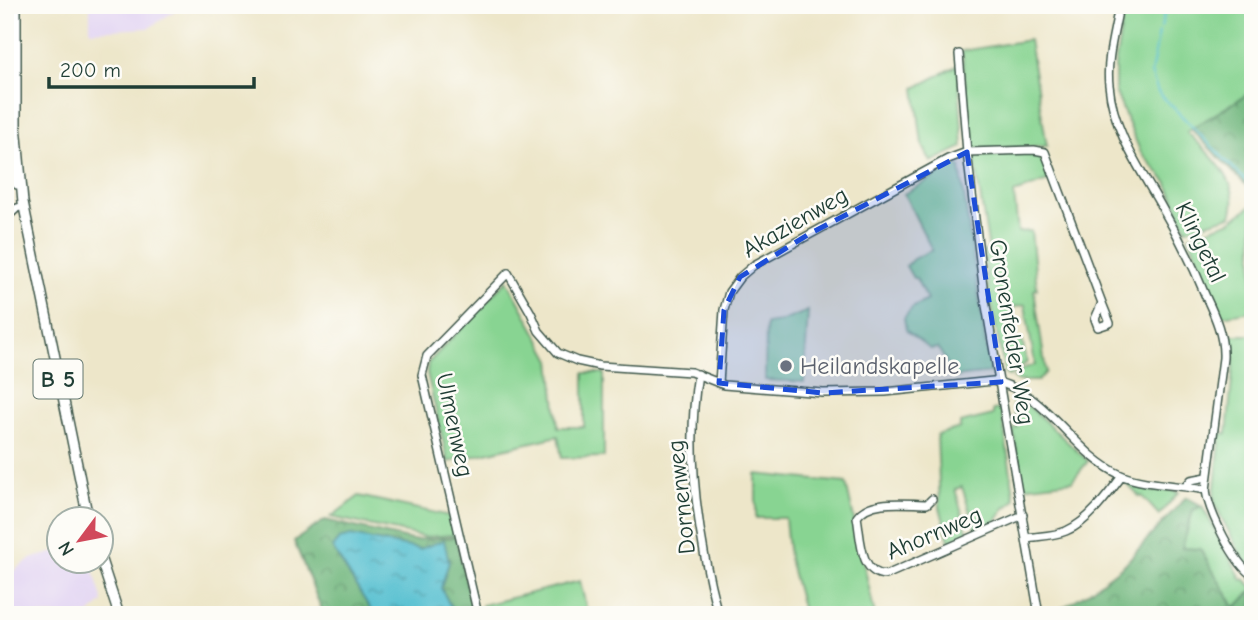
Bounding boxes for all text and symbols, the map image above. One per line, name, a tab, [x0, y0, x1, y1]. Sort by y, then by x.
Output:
scale bar	[49, 46, 254, 90]
text: 200 m	[60, 58, 121, 82]
street label: Akazienweg	[737, 181, 853, 263]
street label: Klingetal	[1170, 197, 1232, 287]
street label: Gronenfelder Weg	[984, 237, 1040, 427]
place label: Heilandskapelle	[800, 352, 959, 380]
marker: Heilandskapelle	[778, 358, 794, 374]
road number: B 5	[34, 360, 82, 398]
street label: Ulmenweg	[430, 370, 480, 480]
street label: Dornenweg	[661, 439, 701, 555]
street label: Ahornweg	[882, 500, 986, 566]
north arrow	[46, 504, 116, 574]
text: N	[54, 537, 79, 560]

